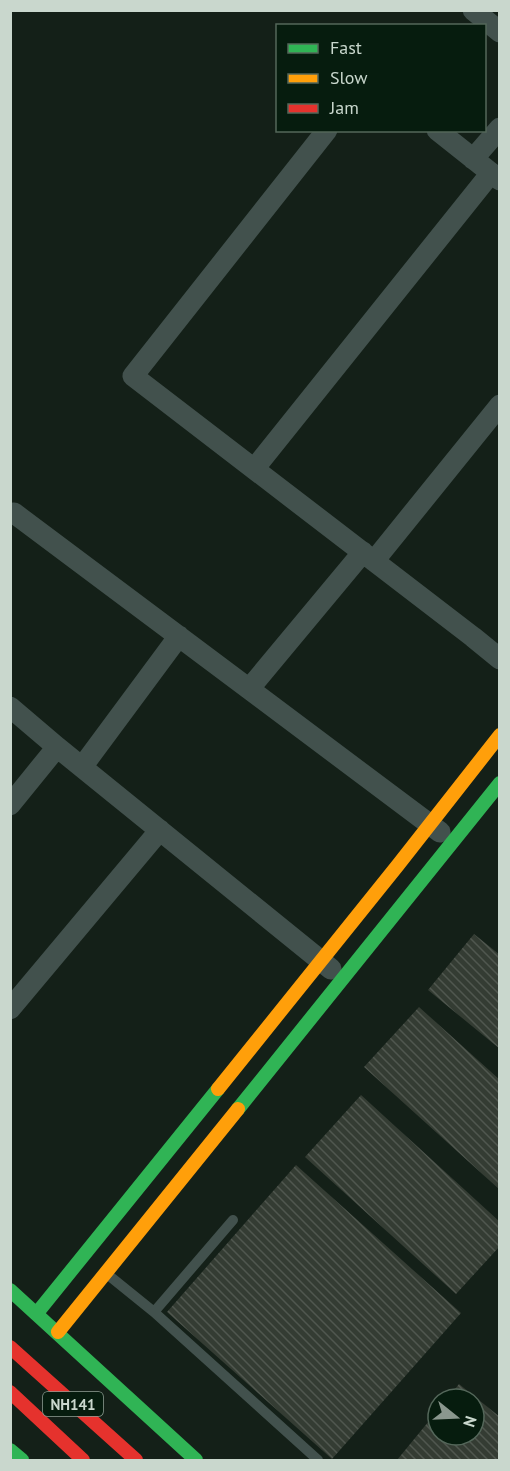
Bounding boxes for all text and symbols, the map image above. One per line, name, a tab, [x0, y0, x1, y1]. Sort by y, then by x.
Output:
legend	[276, 24, 486, 132]
text: Fast	[330, 36, 362, 59]
text: Slow	[330, 66, 368, 89]
text: Jam	[329, 96, 359, 119]
north arrow	[426, 1387, 486, 1447]
road number: NH141	[43, 1392, 103, 1416]
text: N	[459, 1414, 481, 1430]

